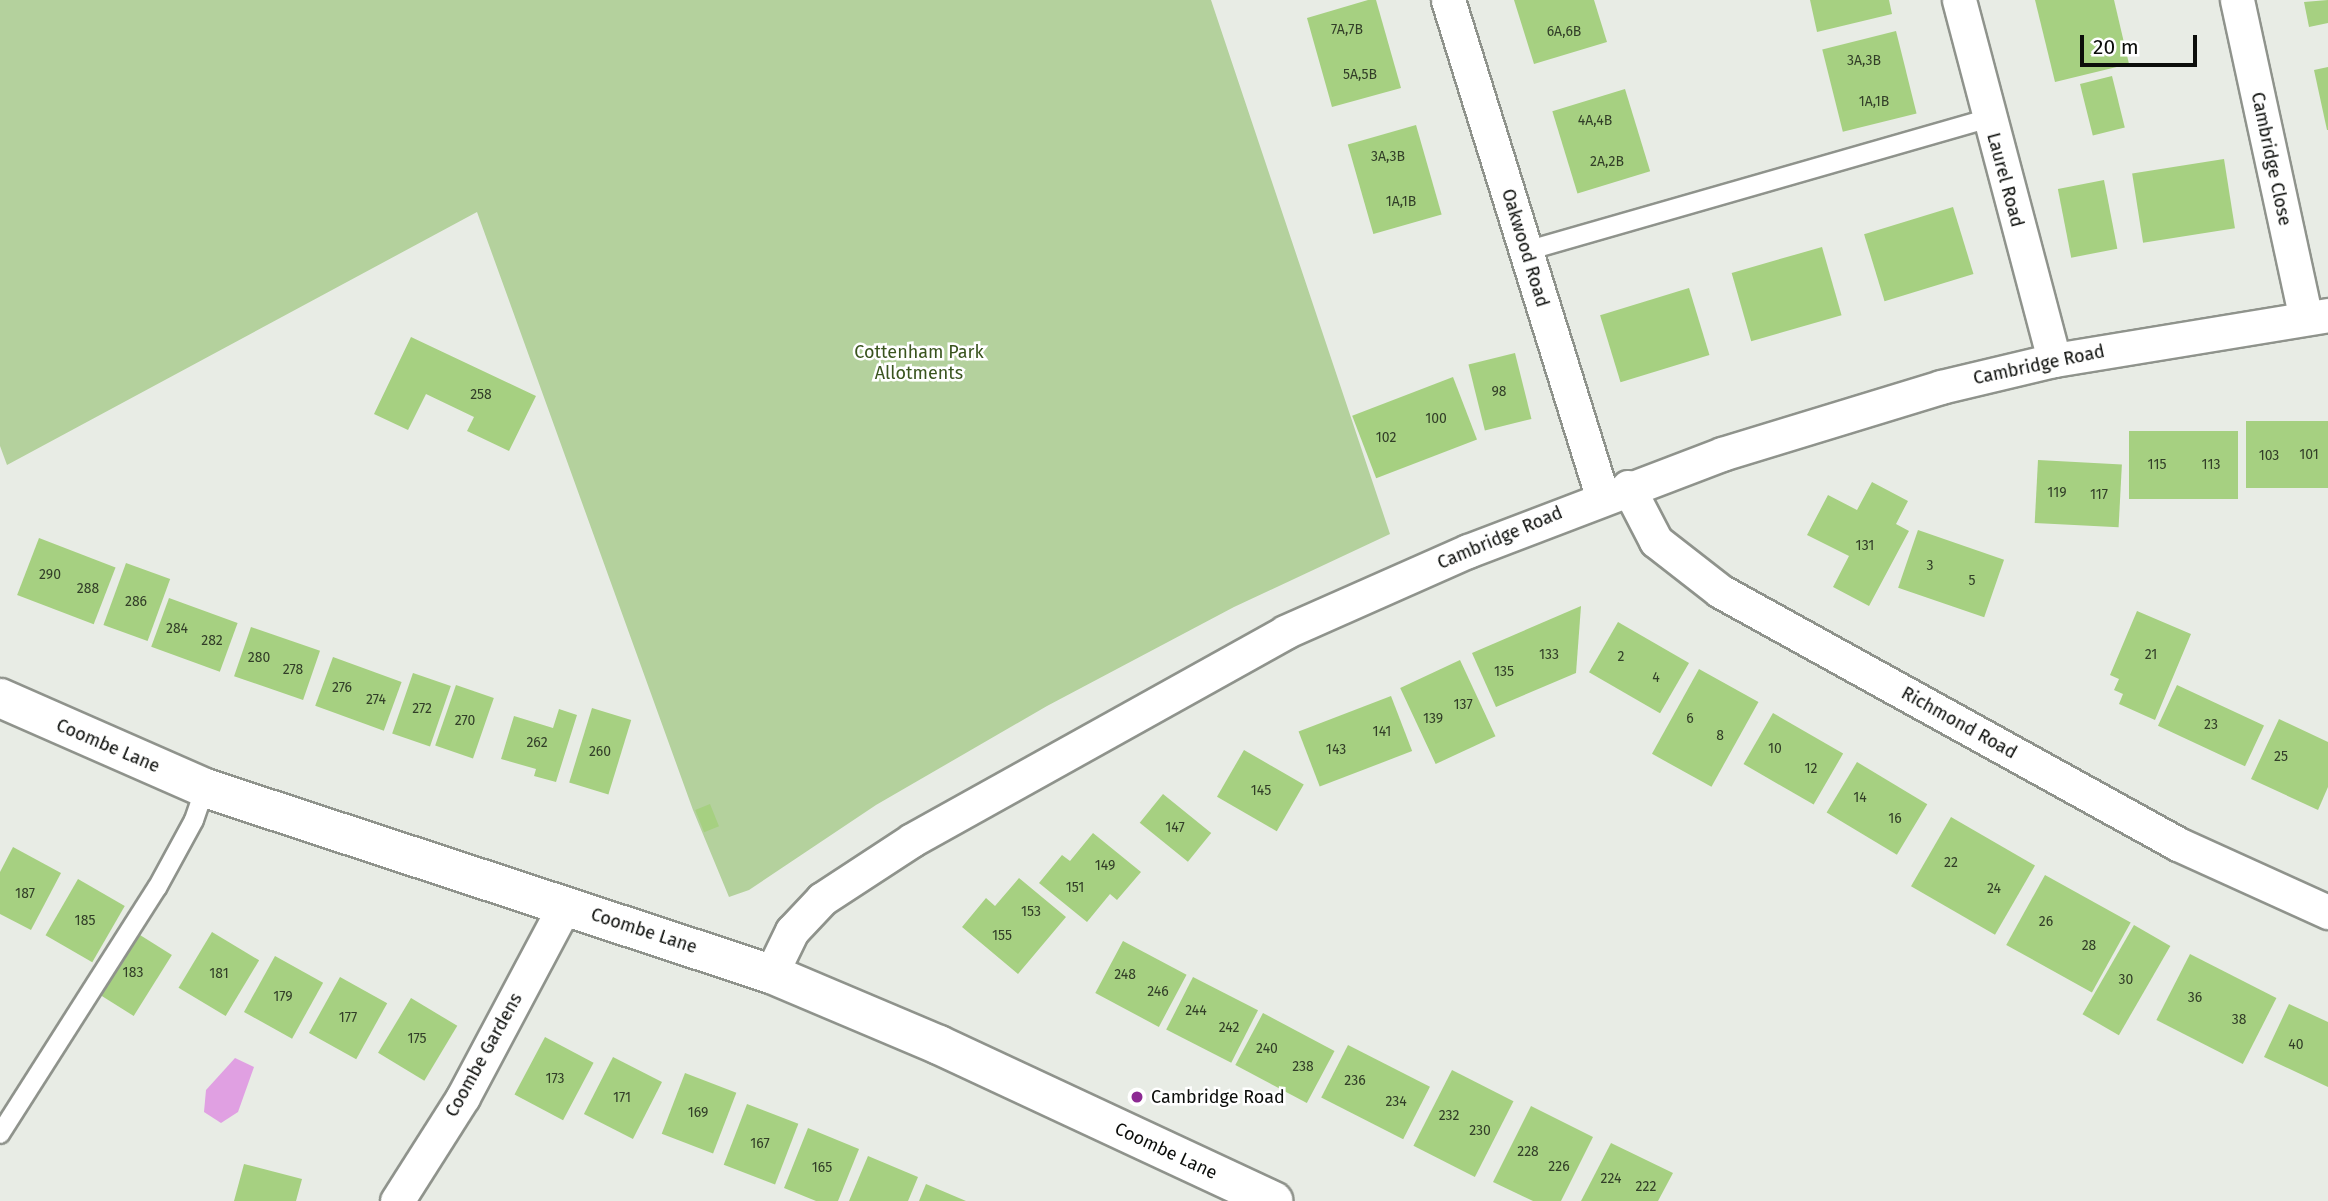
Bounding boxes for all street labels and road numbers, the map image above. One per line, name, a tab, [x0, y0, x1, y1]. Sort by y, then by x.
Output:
street label: Cambridge Close	[2246, 90, 2296, 228]
street label: Laurel Road	[1982, 130, 2028, 230]
street label: Oakwood Road	[1497, 186, 1553, 310]
street label: Cambridge Road	[1971, 341, 2107, 389]
street label: Cambridge Road	[1434, 502, 1566, 574]
street label: Richmond Road	[1898, 682, 2020, 764]
street label: Coombe Lane	[53, 714, 163, 778]
street label: Coombe Lane	[588, 904, 700, 958]
street label: Coombe Gardens	[441, 989, 527, 1121]
street label: Coombe Lane	[1111, 1118, 1221, 1184]

